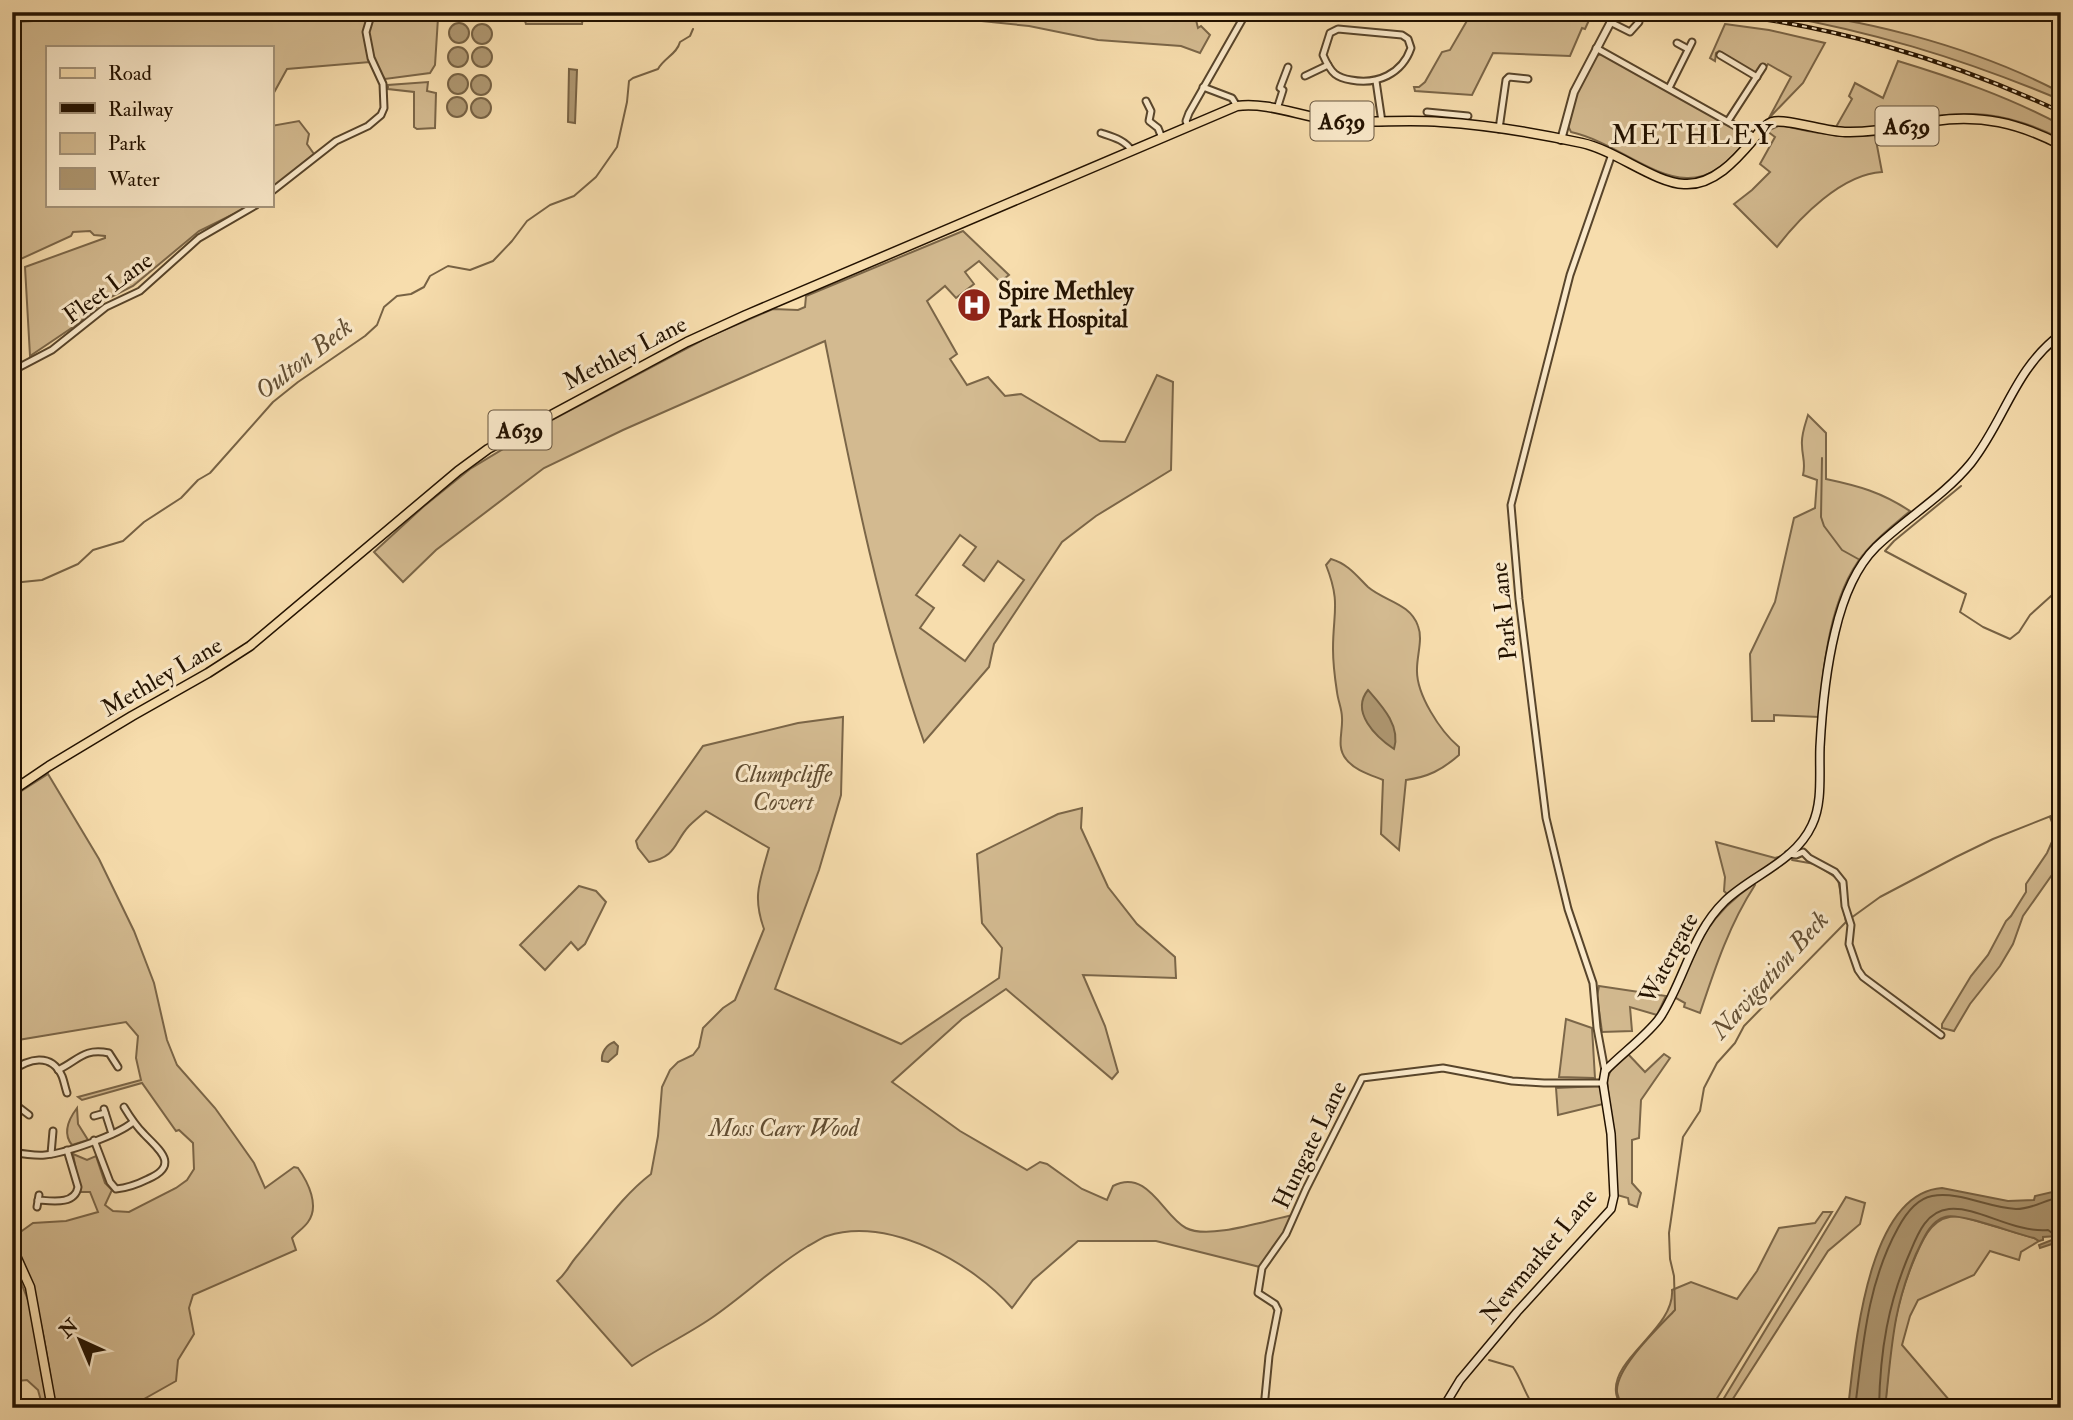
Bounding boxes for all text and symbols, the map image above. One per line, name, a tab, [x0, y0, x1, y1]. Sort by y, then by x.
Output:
legend	[46, 46, 273, 206]
text: Road	[108, 60, 153, 87]
text: Railway	[108, 96, 174, 123]
road number: A639	[1310, 102, 1374, 140]
road number: A639	[1876, 106, 1938, 146]
district label: METHLEY	[1611, 118, 1775, 153]
text: Park	[108, 130, 146, 157]
text: Water	[107, 166, 160, 193]
street label: Fleet Lane	[57, 245, 159, 331]
place label: Spire Methley Park Hospital	[998, 276, 1135, 335]
hospital icon: Spire Methley Park Hospital	[955, 286, 993, 324]
street label: Methley Lane	[558, 309, 692, 397]
water label: Oulton Beck	[249, 311, 359, 407]
road number: A639	[489, 410, 552, 450]
street label: Park Lane	[1483, 560, 1525, 662]
street label: Methley Lane	[96, 630, 228, 724]
park label: Clumpcliffe Covert	[734, 759, 833, 818]
water label: Navigation Beck	[1703, 904, 1836, 1047]
street label: Watergate	[1632, 907, 1706, 1010]
street label: Hungate Lane	[1266, 1076, 1354, 1214]
park label: Moss Carr Wood	[707, 1113, 861, 1144]
street label: Newmarket Lane	[1474, 1182, 1604, 1330]
north arrow	[46, 1304, 116, 1374]
text: N	[54, 1313, 84, 1344]

